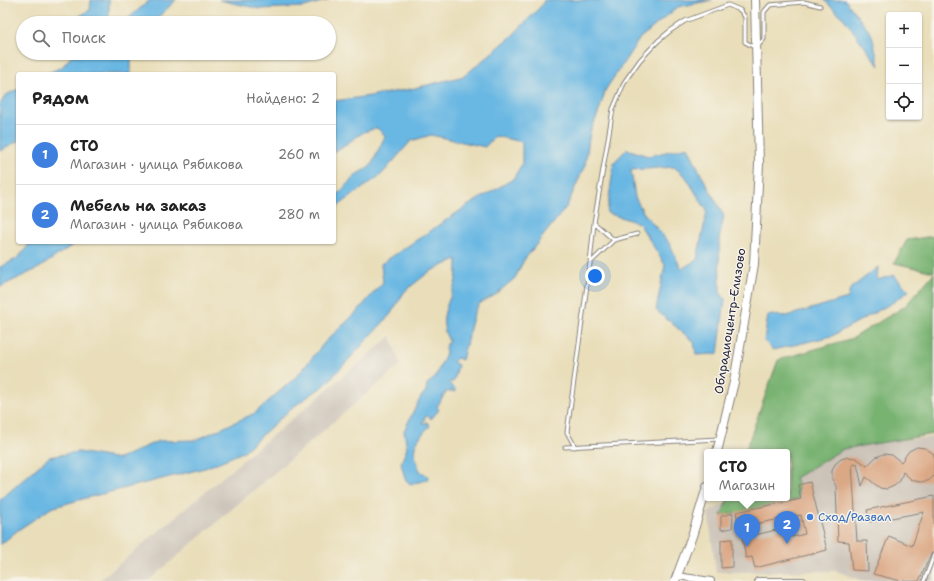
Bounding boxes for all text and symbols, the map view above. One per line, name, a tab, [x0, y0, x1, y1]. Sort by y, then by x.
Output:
map controls	[886, 12, 922, 120]
button: +	[886, 12, 922, 48]
search box	[16, 16, 336, 60]
icon: search	[30, 27, 52, 49]
text: Поиск	[62, 28, 106, 48]
button: −	[886, 48, 922, 84]
button: locate	[886, 84, 922, 120]
text: Рядом	[32, 87, 89, 109]
text: Найдено: 2	[246, 90, 320, 107]
text: СТО	[70, 136, 98, 156]
text: 1	[42, 146, 48, 163]
text: 260 m	[278, 146, 320, 163]
text: Магазин · улица Рябикова	[70, 156, 243, 173]
text: Мебель на заказ	[70, 196, 206, 216]
text: 2	[40, 206, 50, 223]
text: 280 m	[278, 206, 320, 223]
text: Магазин · улица Рябикова	[70, 216, 243, 233]
street label: Облрадиоцентр-Елизово	[711, 247, 749, 395]
your location	[585, 266, 605, 286]
popup	[704, 449, 790, 501]
text: СТО	[719, 457, 747, 477]
text: Магазин	[719, 477, 775, 494]
place label: Сход/Развал	[818, 509, 891, 525]
pin: 2	[774, 511, 800, 544]
marker: Сход/Развал	[805, 512, 815, 522]
pin: 1	[734, 514, 760, 547]

